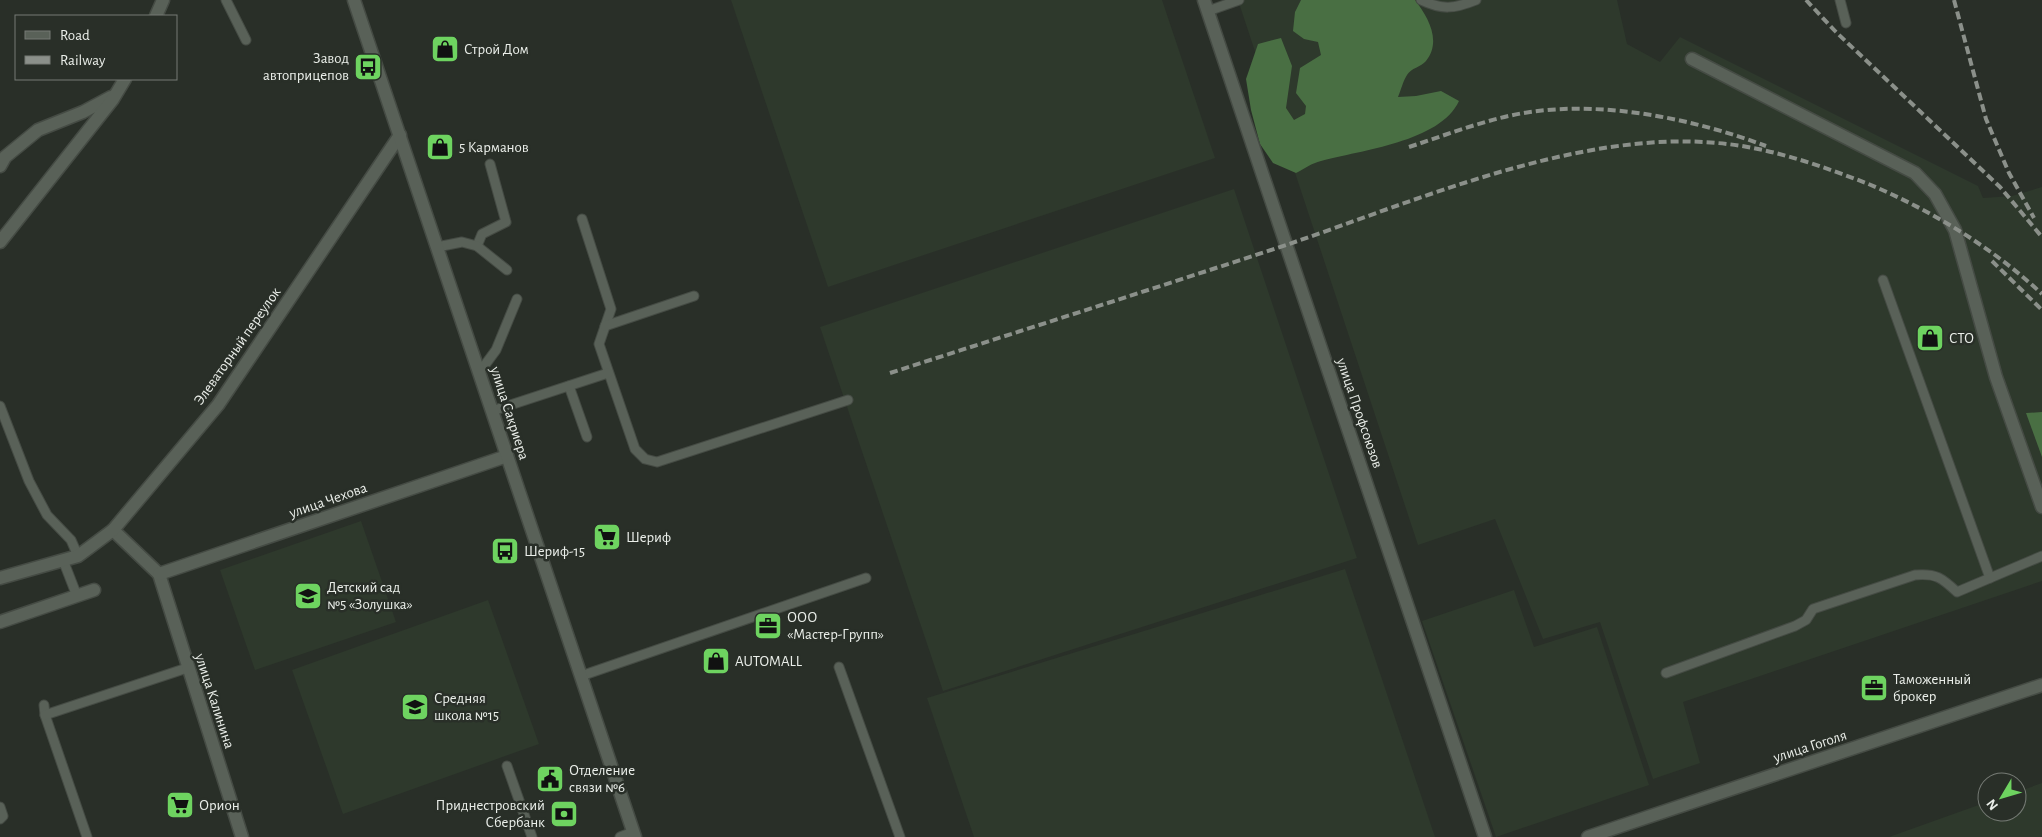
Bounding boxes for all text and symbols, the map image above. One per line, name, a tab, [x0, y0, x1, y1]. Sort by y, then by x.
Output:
legend	[15, 15, 178, 80]
text: Road	[60, 28, 90, 43]
shop icon: Строй Дом	[430, 34, 460, 64]
place label: Строй Дом	[464, 42, 529, 57]
place label: Завод автоприцепов	[263, 51, 349, 83]
bus stop icon: Завод автоприцепов	[353, 52, 383, 82]
text: Railway	[60, 53, 106, 68]
shop icon: 5 Карманов	[425, 132, 455, 162]
place label: 5 Карманов	[459, 140, 529, 155]
street label: Элеваторный переулок	[191, 285, 284, 408]
shop icon: СТО	[1915, 323, 1945, 353]
place label: СТО	[1949, 331, 1974, 346]
street label: улица Профсоюзов	[1333, 355, 1385, 470]
street label: улица Сакриера	[487, 364, 532, 462]
street label: улица Чехова	[287, 480, 369, 521]
supermarket icon: Шериф	[592, 522, 622, 552]
place label: Шериф	[626, 530, 671, 545]
bus stop icon: Шериф-15	[490, 536, 520, 566]
place label: Шериф-15	[524, 544, 585, 559]
place label: Детский сад №5 «Золушка»	[327, 580, 413, 612]
school or university icon: Детский сад №5 «Золушка»	[293, 581, 323, 611]
place label: ООО «Мастер-Групп»	[787, 610, 884, 642]
office icon: ООО «Мастер-Групп»	[753, 611, 783, 641]
shop icon: AUTOMALL	[701, 646, 731, 676]
street label: улица Калинина	[192, 651, 237, 751]
place label: AUTOMALL	[735, 654, 803, 669]
place label: Таможенный брокер	[1893, 672, 1971, 704]
office icon: Таможенный брокер	[1859, 673, 1889, 703]
place label: Средняя школа №15	[434, 691, 499, 723]
school or university icon: Средняя школа №15	[400, 692, 430, 722]
street label: улица Гоголя	[1771, 728, 1849, 766]
place label: Отделение связи №6	[569, 763, 635, 795]
public building icon: Отделение связи №6	[535, 764, 565, 794]
north arrow	[1977, 772, 2027, 822]
supermarket icon: Орион	[165, 790, 195, 820]
text: N	[1984, 796, 2001, 813]
place label: Орион	[199, 798, 240, 813]
place label: Приднестровский Сбербанк	[436, 798, 545, 830]
bank icon: Приднестровский Сбербанк	[549, 799, 579, 829]

